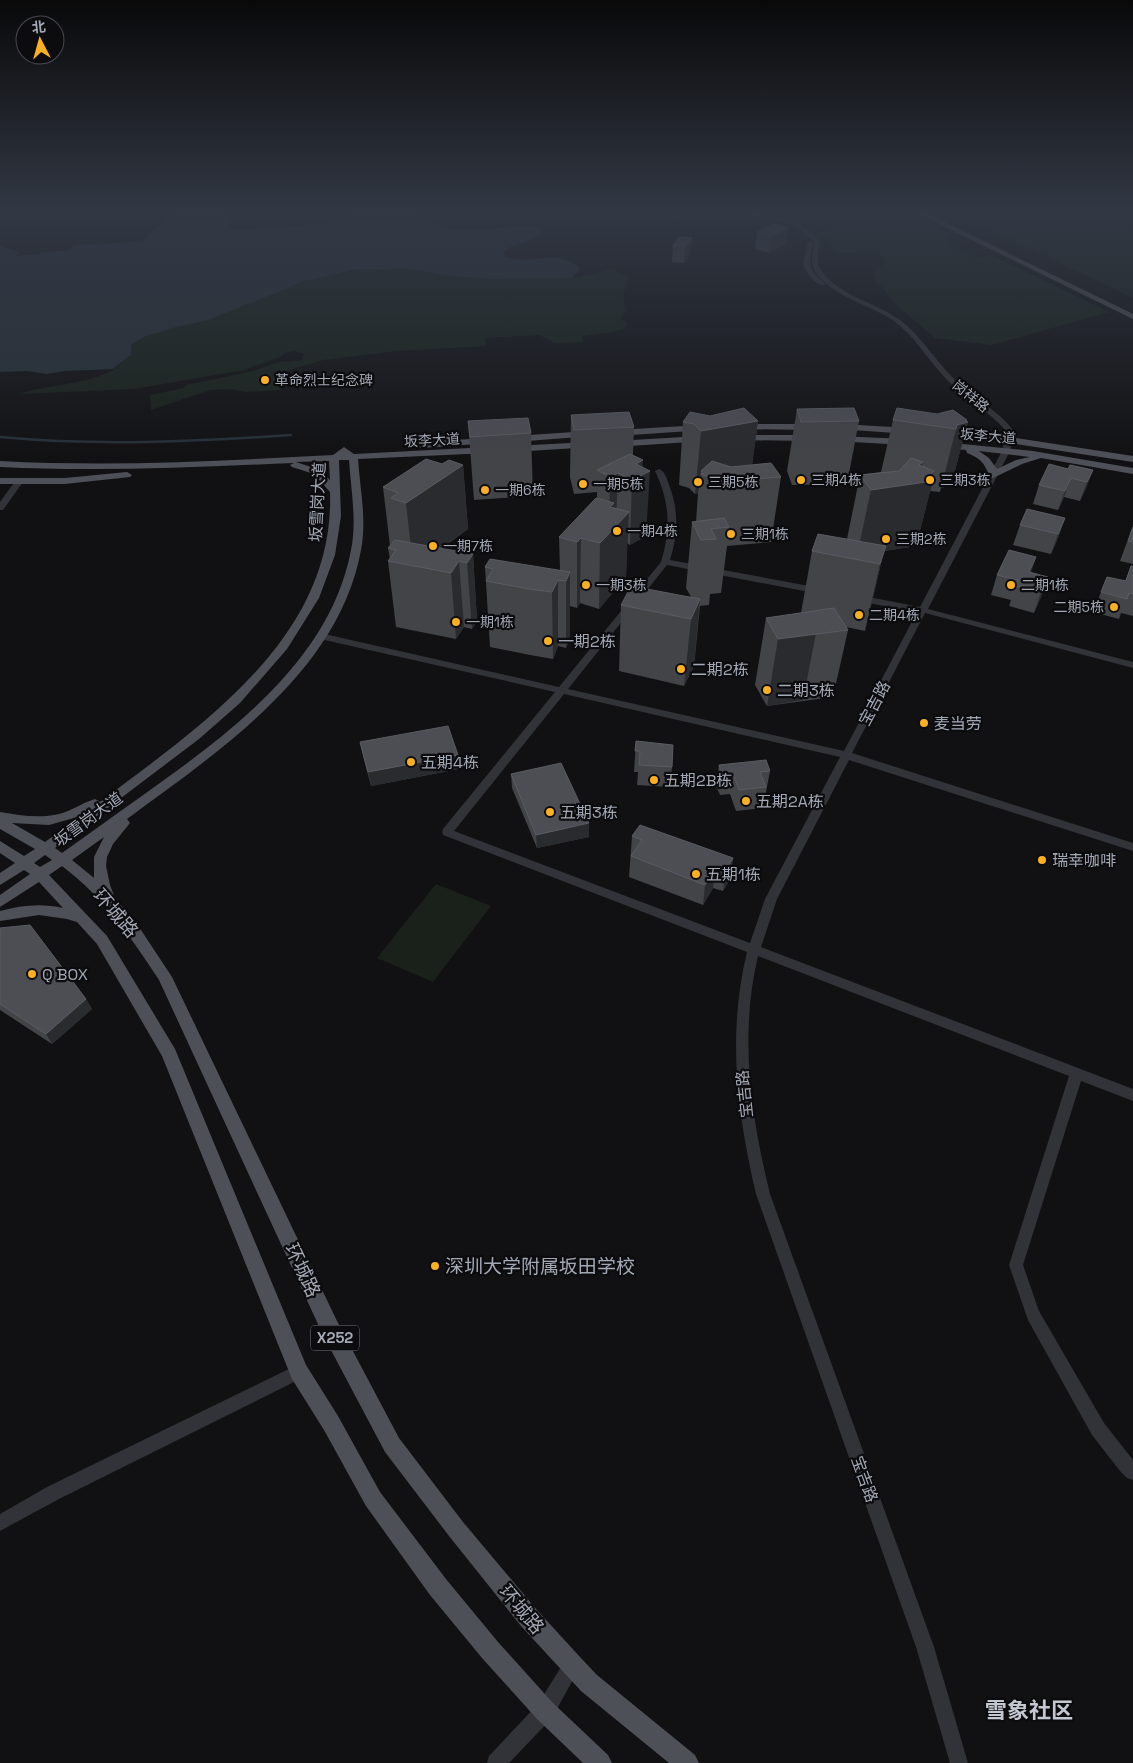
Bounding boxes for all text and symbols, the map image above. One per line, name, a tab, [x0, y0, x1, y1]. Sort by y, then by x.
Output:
north arrow	[15, 15, 65, 65]
text: 北	[31, 17, 47, 37]
place label: 革命烈士纪念碑	[275, 371, 373, 389]
marker: 革命烈士纪念碑	[259, 374, 271, 386]
street label: 岗祥路	[949, 376, 993, 416]
street label: 坂李大道	[959, 425, 1017, 447]
street label: 坂李大道	[404, 430, 460, 450]
street label: 坂雪岗大道	[305, 462, 330, 543]
place label: 三期4栋	[811, 471, 862, 489]
place label: 三期3栋	[940, 471, 990, 489]
place label: 三期5栋	[708, 473, 758, 491]
marker: 三期4栋	[795, 474, 807, 486]
marker: 三期3栋	[924, 474, 936, 486]
place label: 一期5栋	[593, 475, 643, 493]
marker: 三期5栋	[692, 476, 704, 488]
marker: 一期5栋	[577, 478, 589, 490]
place label: 一期6栋	[495, 481, 546, 499]
marker: 一期6栋	[479, 484, 491, 496]
place label: 一期4栋	[627, 522, 678, 540]
marker: 一期4栋	[611, 525, 623, 537]
place label: 三期1栋	[741, 525, 789, 543]
marker: 三期1栋	[725, 528, 737, 540]
place label: 三期2栋	[896, 530, 946, 548]
marker: 三期2栋	[880, 533, 892, 545]
place label: 一期7栋	[443, 537, 493, 555]
marker: 一期7栋	[427, 540, 439, 552]
place label: 一期3栋	[596, 576, 646, 594]
place label: 二期1栋	[1021, 576, 1069, 594]
marker: 一期3栋	[580, 579, 592, 591]
marker: 二期1栋	[1005, 579, 1017, 591]
place label: 二期5栋	[1054, 598, 1104, 616]
marker: 二期5栋	[1108, 601, 1120, 613]
place label: 二期4栋	[869, 606, 920, 624]
marker: 二期4栋	[853, 609, 865, 621]
place label: 一期1栋	[466, 613, 514, 631]
marker: 一期1栋	[450, 616, 462, 628]
place label: 一期2栋	[558, 631, 616, 652]
marker: 一期2栋	[542, 635, 554, 647]
place label: 二期2栋	[691, 659, 749, 680]
marker: 二期2栋	[675, 663, 687, 675]
street label: 宝吉路	[854, 677, 895, 729]
place label: 二期3栋	[777, 680, 835, 701]
marker: 二期3栋	[761, 684, 773, 696]
place label: 麦当劳	[934, 713, 982, 734]
marker: 麦当劳	[918, 717, 930, 729]
place label: 五期4栋	[421, 752, 479, 773]
marker: 五期4栋	[405, 756, 417, 768]
place label: 五期2B栋	[664, 770, 732, 791]
marker: 五期2B栋	[648, 774, 660, 786]
street label: 坂雪岗大道	[50, 787, 127, 851]
place label: 五期2A栋	[756, 791, 824, 812]
marker: 五期2A栋	[740, 795, 752, 807]
place label: 五期3栋	[560, 802, 618, 823]
marker: 五期3栋	[544, 806, 556, 818]
place label: 瑞幸咖啡	[1052, 850, 1116, 871]
marker: 瑞幸咖啡	[1036, 854, 1048, 866]
place label: 五期1栋	[706, 864, 761, 885]
marker: 五期1栋	[690, 868, 702, 880]
street label: 环城路	[87, 884, 144, 943]
place label: Q BOX	[42, 964, 88, 985]
marker: Q BOX	[26, 968, 38, 980]
street label: 宝吉路	[732, 1069, 757, 1119]
street label: 环城路	[279, 1239, 326, 1301]
place label: 深圳大学附属坂田学校	[445, 1254, 635, 1279]
marker: 深圳大学附属坂田学校	[429, 1260, 441, 1272]
road number: X252	[311, 1326, 359, 1350]
street label: 宝吉路	[846, 1453, 883, 1505]
street label: 环城路	[494, 1579, 550, 1639]
district label: 雪象社区	[985, 1696, 1073, 1724]

